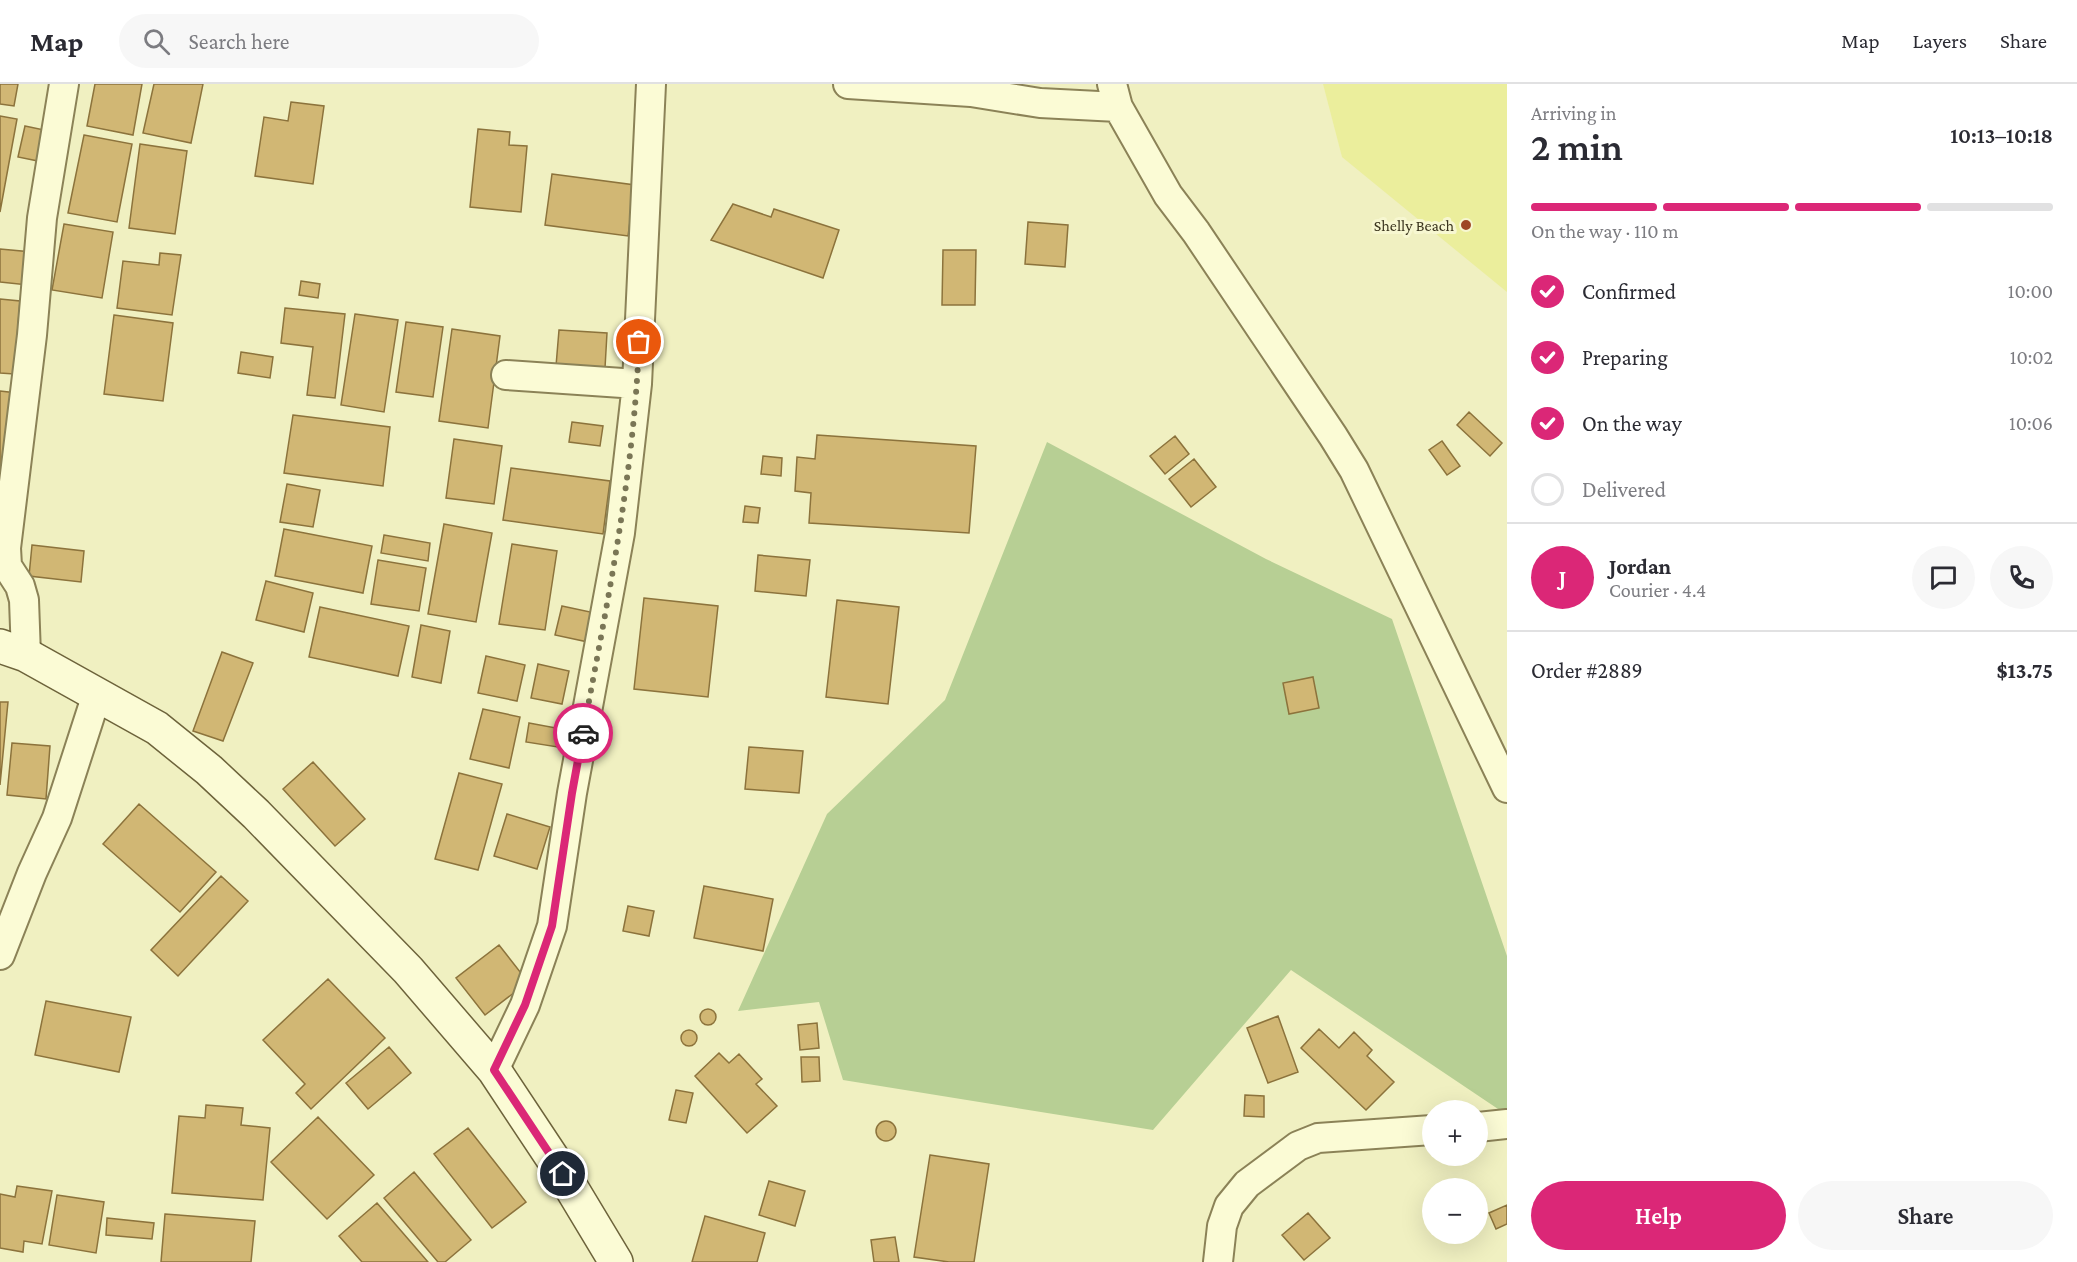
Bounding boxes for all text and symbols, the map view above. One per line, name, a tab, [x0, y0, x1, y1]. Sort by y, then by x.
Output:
search box	[119, 14, 539, 68]
icon: search	[140, 25, 173, 58]
text: Map	[30, 26, 83, 57]
text: Search here	[188, 29, 289, 54]
text: Map	[1841, 29, 1880, 53]
text: Layers	[1913, 29, 1967, 53]
text: Share	[2000, 29, 2047, 53]
text: Arriving in	[1531, 102, 1616, 124]
text: 10:13–10:18	[1950, 123, 2053, 148]
text: 2 min	[1531, 125, 1623, 168]
place label: Shelly Beach	[1374, 217, 1454, 235]
marker: Shelly Beach	[1459, 218, 1473, 232]
text: On the way · 110 m	[1531, 220, 1678, 242]
icon: check	[1531, 275, 1564, 308]
text: Confirmed	[1582, 279, 1676, 304]
text: 10:00	[2008, 280, 2053, 302]
pin	[613, 316, 664, 367]
icon: bag	[622, 325, 655, 358]
icon: check	[1531, 341, 1564, 374]
text: Preparing	[1582, 345, 1668, 370]
text: 10:02	[2010, 346, 2053, 368]
icon: check	[1531, 407, 1564, 440]
text: On the way	[1582, 411, 1682, 436]
text: 10:06	[2009, 412, 2053, 434]
text: Delivered	[1582, 477, 1666, 502]
button: chat	[1912, 546, 1975, 609]
button: phone	[1990, 546, 2053, 609]
text: Jordan	[1609, 554, 1671, 579]
text: J	[1559, 565, 1566, 590]
text: Courier · 4.4	[1609, 579, 1706, 601]
text: Order #2889	[1531, 658, 1643, 683]
text: $13.75	[1997, 658, 2053, 683]
courier	[553, 703, 613, 763]
icon: car	[567, 717, 600, 750]
map controls	[1422, 1100, 1488, 1244]
button: +	[1422, 1100, 1488, 1166]
pin	[537, 1148, 588, 1199]
icon: home	[546, 1157, 579, 1190]
button: −	[1422, 1178, 1488, 1244]
button: Help	[1531, 1181, 1786, 1250]
button: Share	[1798, 1181, 2053, 1250]

